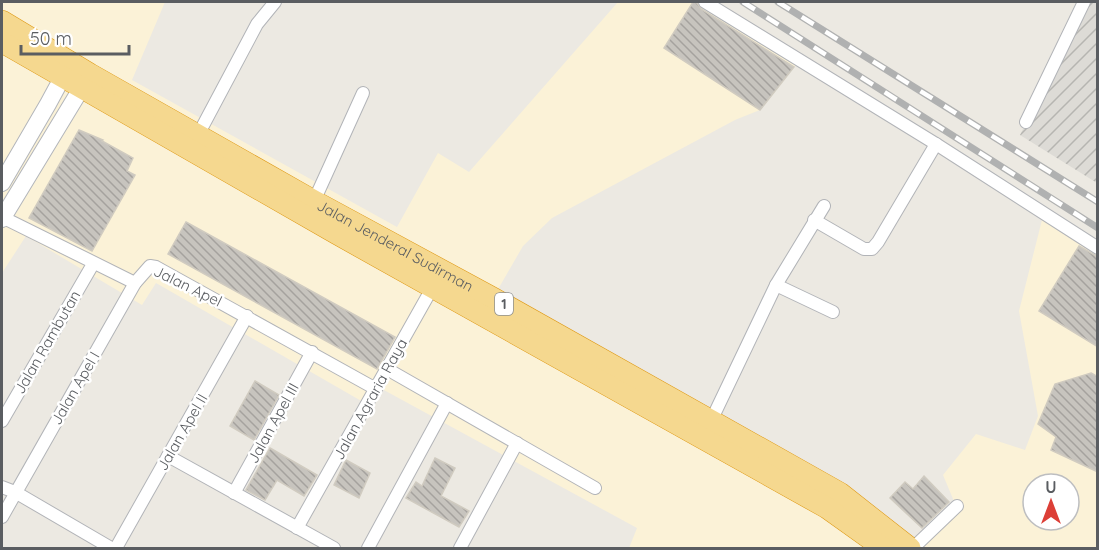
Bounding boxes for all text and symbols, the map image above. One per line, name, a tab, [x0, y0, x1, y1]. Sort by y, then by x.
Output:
scale bar	[21, 18, 129, 56]
text: 50 m	[30, 27, 72, 50]
street label: Jalan Jenderal Sudirman	[314, 195, 477, 295]
street label: Jalan Apel	[151, 261, 225, 311]
street label: Jalan Rambutan	[10, 287, 84, 397]
road number: 1	[495, 293, 513, 315]
street label: Jalan Agraria Raya	[329, 335, 411, 463]
street label: Jalan Apel I	[46, 348, 104, 428]
street label: Jalan Apel III	[243, 379, 303, 467]
street label: Jalan Apel II	[152, 390, 212, 474]
north arrow	[1021, 472, 1081, 532]
text: U	[1045, 477, 1057, 497]

